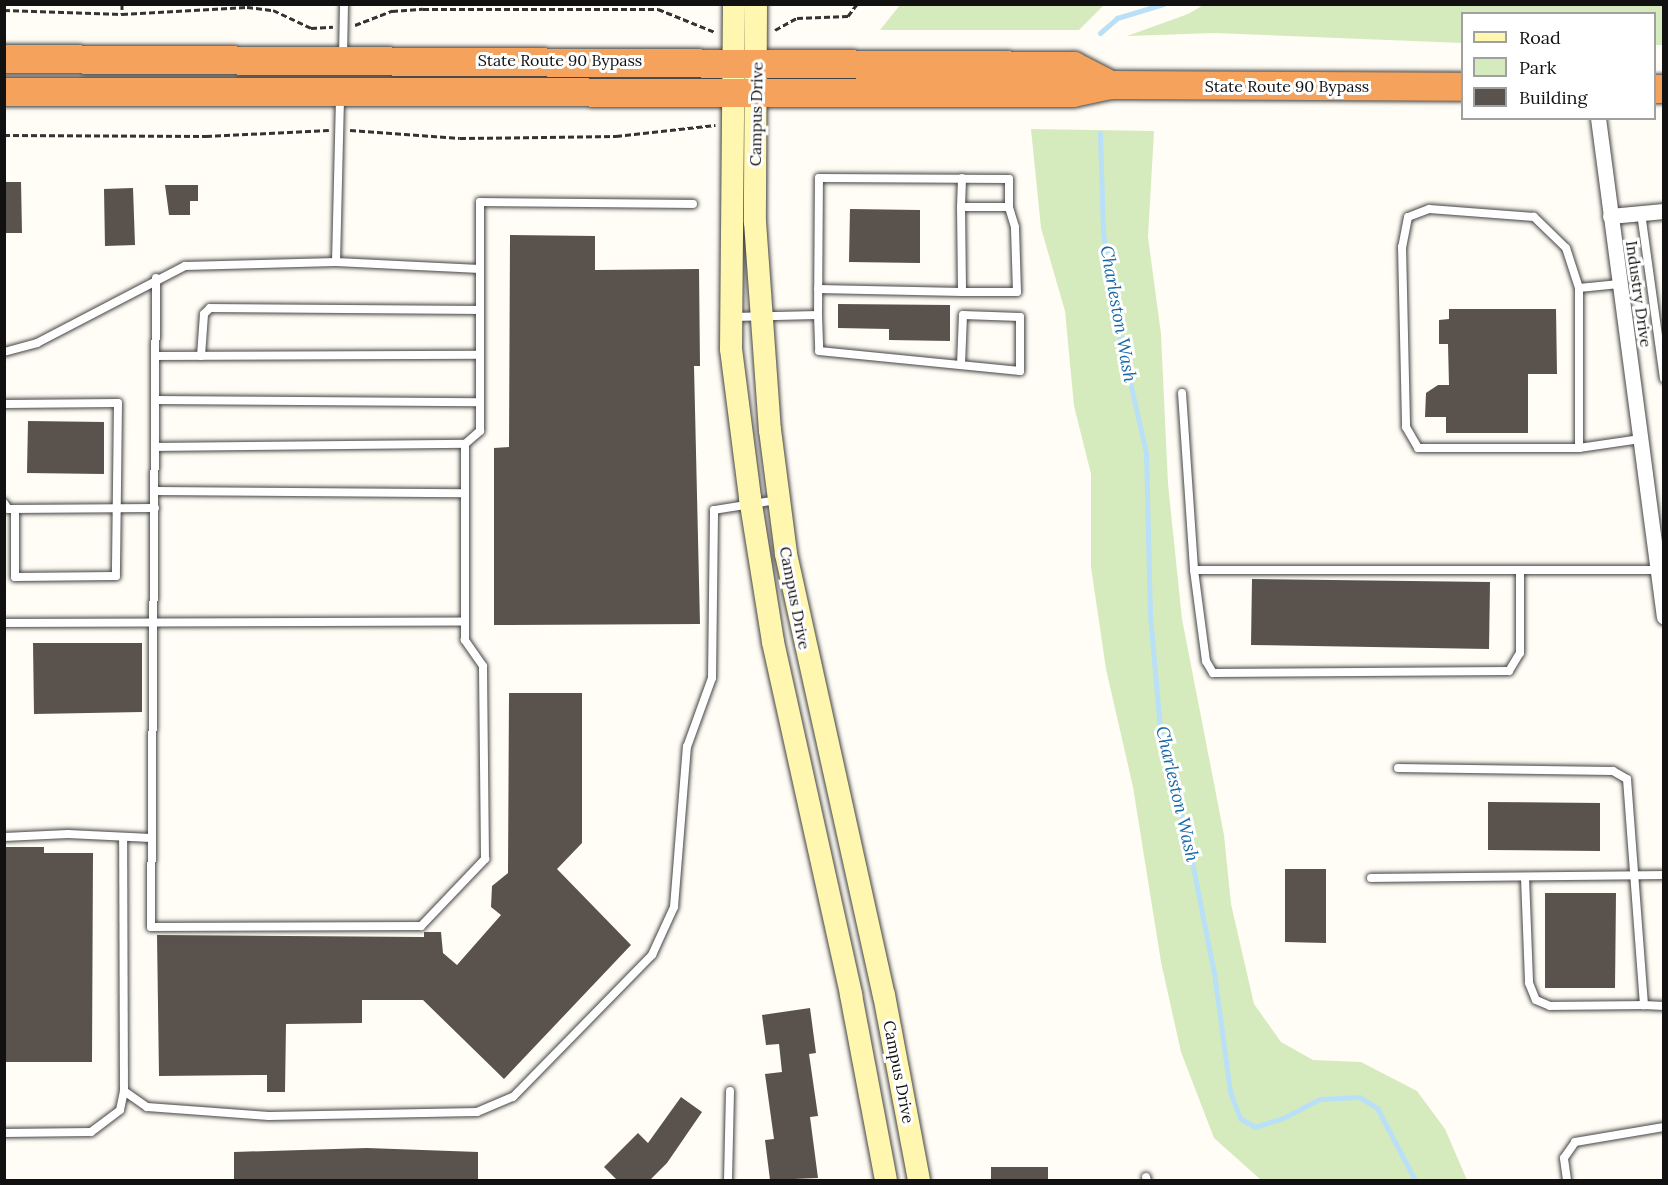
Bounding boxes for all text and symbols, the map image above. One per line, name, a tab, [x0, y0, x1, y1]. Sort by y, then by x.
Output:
legend	[1461, 12, 1656, 120]
text: Road	[1519, 26, 1561, 49]
street label: State Route 90 Bypass	[478, 50, 642, 70]
text: Park	[1519, 56, 1556, 79]
street label: Campus Drive	[745, 62, 767, 166]
street label: State Route 90 Bypass	[1205, 76, 1369, 96]
text: Building	[1519, 86, 1587, 109]
street label: Industry Drive	[1622, 239, 1656, 349]
water label: Charleston Wash	[1095, 244, 1141, 384]
street label: Campus Drive	[776, 545, 814, 651]
water label: Charleston Wash	[1151, 724, 1203, 864]
street label: Campus Drive	[880, 1019, 918, 1125]

